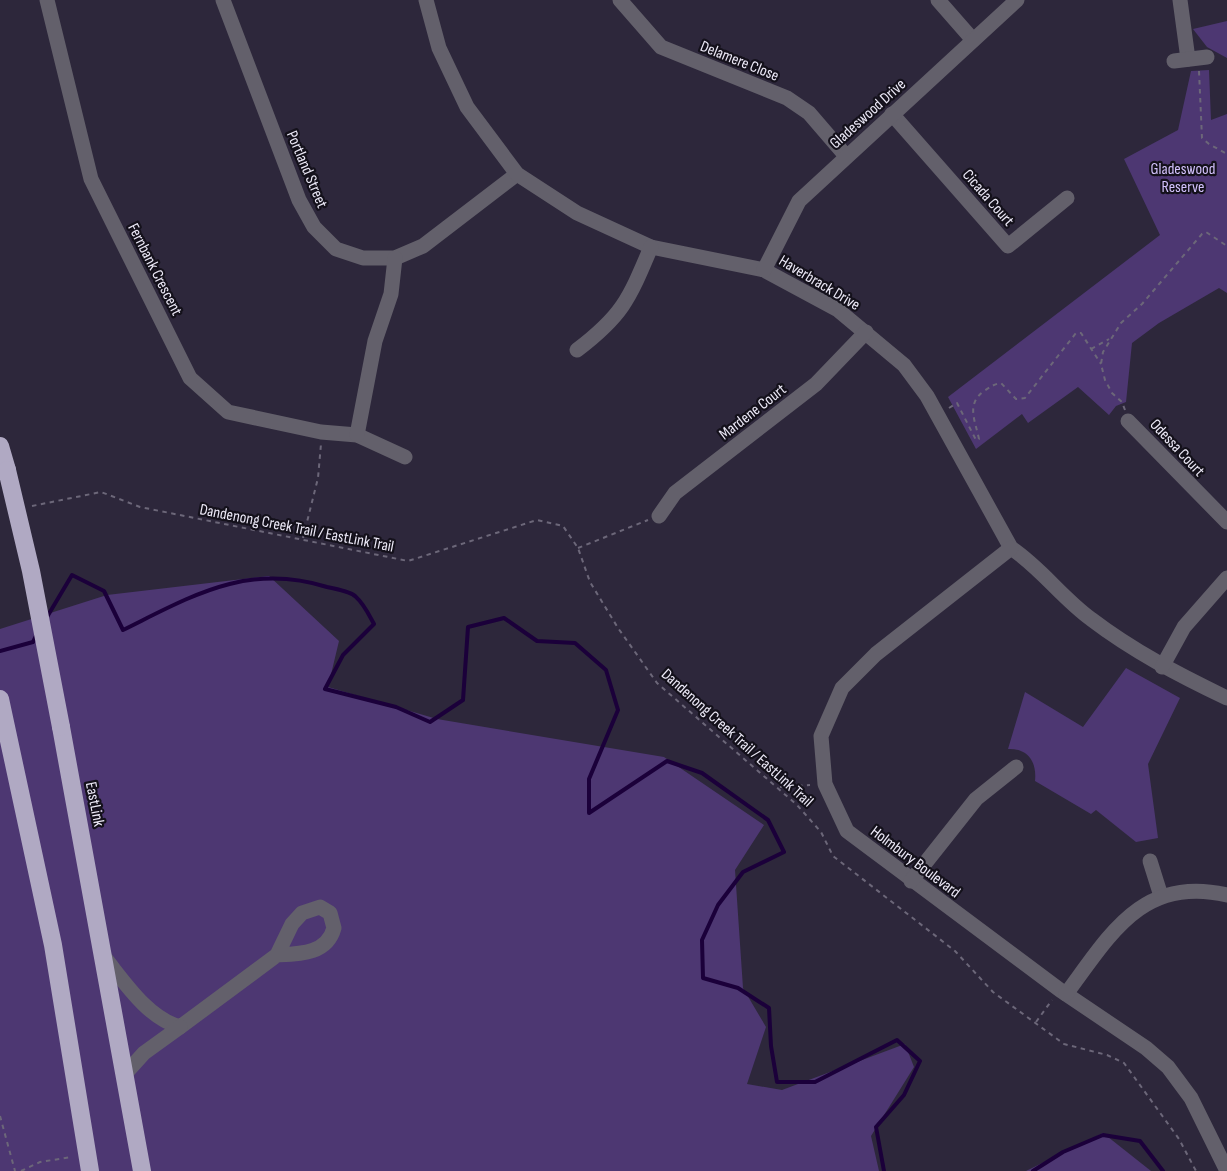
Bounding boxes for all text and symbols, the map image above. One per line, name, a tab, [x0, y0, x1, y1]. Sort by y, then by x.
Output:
street label: Delamere Close	[697, 37, 781, 86]
street label: Gladeswood Drive	[826, 75, 910, 153]
street label: Portland Street	[282, 128, 331, 211]
park label: Gladeswood Reserve	[1151, 160, 1215, 197]
street label: Cicada Court	[958, 166, 1018, 230]
street label: Fernbank Crescent	[123, 220, 186, 319]
street label: Haverbrack Drive	[775, 252, 863, 315]
street label: Mardene Court	[716, 380, 790, 444]
street label: Odessa Court	[1146, 415, 1208, 481]
street label: Dandenong Creek Trail / EastLink Trail	[198, 500, 395, 557]
street label: Dandenong Creek Trail / EastLink Trail	[657, 665, 817, 811]
street label: EastLink	[81, 780, 108, 828]
street label: Holmbury Boulevard	[866, 822, 964, 902]

